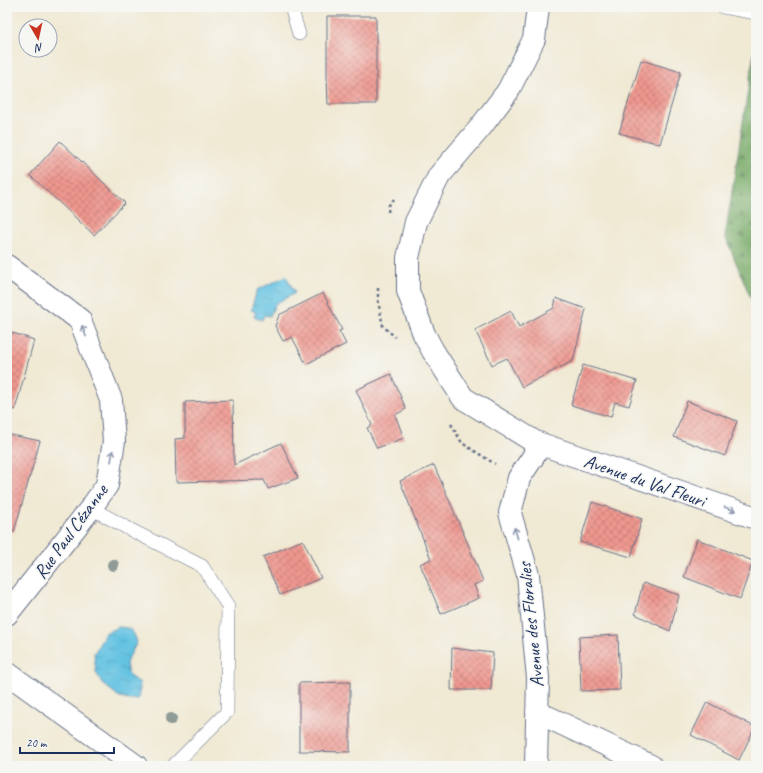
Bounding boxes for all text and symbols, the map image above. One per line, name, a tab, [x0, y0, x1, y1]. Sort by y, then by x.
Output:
north arrow	[18, 18, 58, 58]
text: N	[33, 40, 44, 56]
one-way arrow	[80, 325, 88, 337]
street label: Avenue du Val Fleuri	[581, 449, 711, 514]
one-way arrow	[108, 450, 116, 463]
street label: Rue Paul Cézanne	[28, 478, 114, 584]
one-way arrow	[724, 506, 736, 514]
one-way arrow	[512, 527, 519, 540]
street label: Avenue des Floralies	[512, 560, 549, 689]
scale bar	[20, 729, 114, 755]
text: 20 m	[26, 735, 48, 751]

